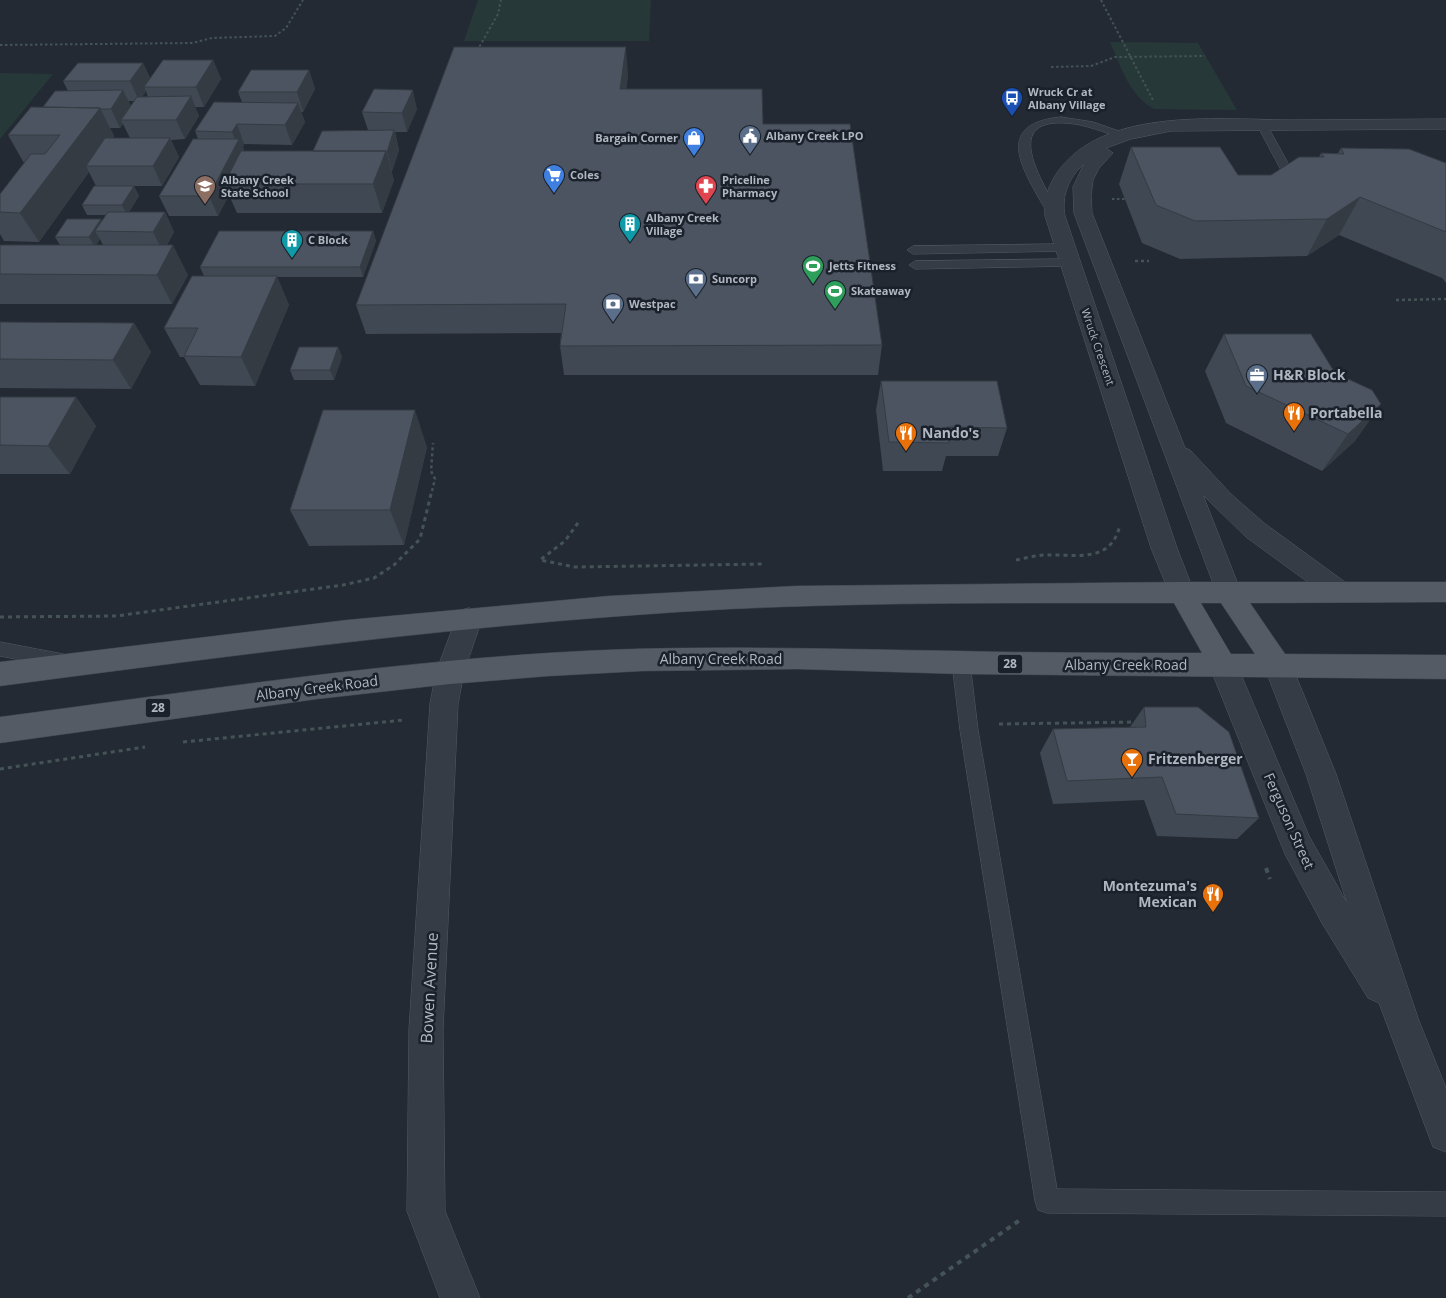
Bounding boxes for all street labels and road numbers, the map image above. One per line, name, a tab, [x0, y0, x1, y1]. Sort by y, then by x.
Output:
street label: Wruck Crescent	[1078, 306, 1119, 387]
street label: Albany Creek Road	[660, 649, 782, 668]
road number: 28	[998, 654, 1022, 674]
street label: Albany Creek Road	[1065, 655, 1187, 674]
street label: Albany Creek Road	[255, 671, 379, 704]
road number: 28	[146, 698, 170, 718]
street label: Ferguson Street	[1260, 770, 1319, 872]
street label: Bowen Avenue	[415, 932, 443, 1044]

